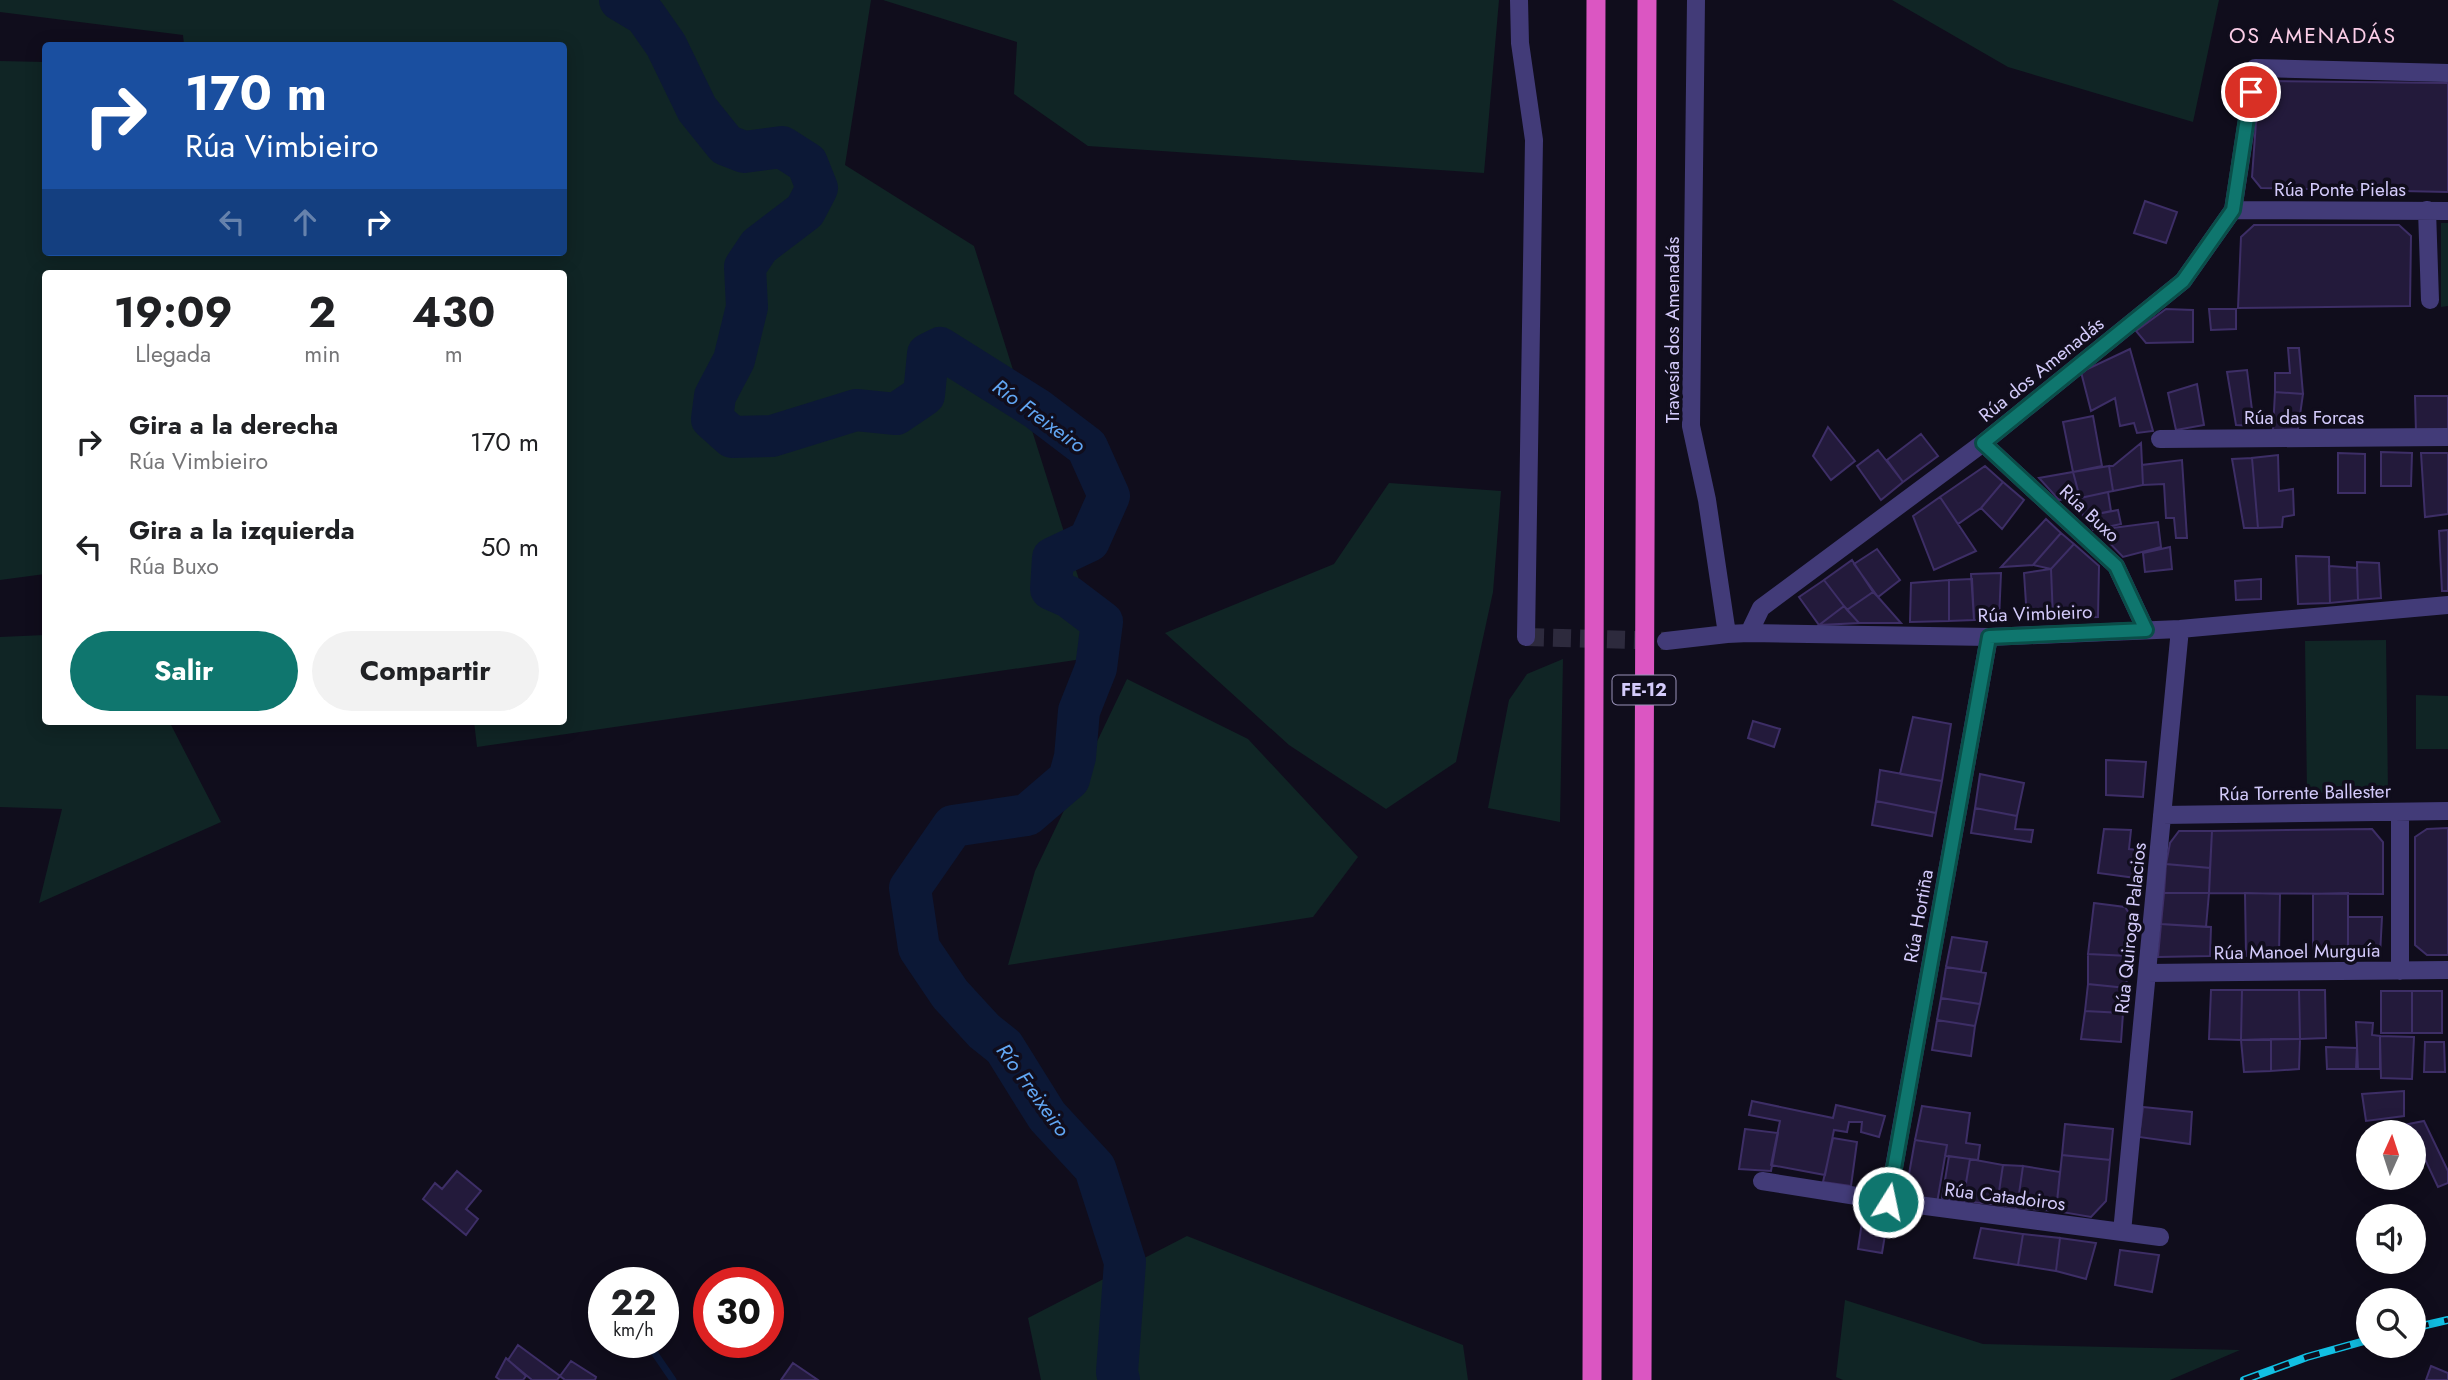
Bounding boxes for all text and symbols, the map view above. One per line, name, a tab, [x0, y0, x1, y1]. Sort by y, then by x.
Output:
district label: OS AMENADÁS	[2229, 21, 2397, 51]
text: 170 m	[185, 58, 327, 128]
pin	[2221, 62, 2281, 122]
icon: right	[70, 70, 161, 161]
icon: arrive	[2232, 73, 2270, 111]
text: Rúa Vimbieiro	[185, 123, 378, 169]
street label: Rúa Ponte Pielas	[2274, 176, 2406, 203]
icon: left	[213, 203, 251, 241]
icon: ahead	[286, 203, 324, 241]
icon: right	[359, 203, 397, 241]
street label: Travesía dos Amenadás	[1659, 236, 1686, 423]
text: 19:09	[114, 282, 233, 343]
text: 2	[309, 282, 336, 343]
text: 430	[412, 282, 495, 343]
street label: Rúa dos Amenadás	[1973, 310, 2110, 428]
text: Llegada	[135, 337, 211, 371]
text: min	[304, 337, 340, 371]
text: m	[445, 337, 463, 371]
water label: Río Freixeiro	[986, 372, 1092, 460]
street label: Rúa das Forcas	[2244, 404, 2364, 431]
text: Gira a la derecha	[129, 406, 338, 444]
icon: right	[70, 423, 108, 461]
text: 170 m	[470, 423, 539, 461]
text: Rúa Vimbieiro	[129, 444, 268, 478]
street label: Rúa Buxo	[2053, 478, 2126, 549]
text: Gira a la izquierda	[129, 511, 355, 549]
icon: left	[70, 528, 108, 566]
text: 50 m	[481, 528, 539, 566]
text: Rúa Buxo	[129, 549, 219, 583]
street label: Rúa Vimbieiro	[1977, 598, 2093, 629]
button: Salir	[70, 631, 298, 711]
button: Compartir	[312, 631, 539, 711]
road number: FE-12	[1612, 676, 1676, 704]
street label: Rúa Torrente Ballester	[2219, 777, 2392, 807]
street label: Rúa Quiroga Palacios	[2108, 841, 2153, 1015]
street label: Rúa Hortiña	[1897, 867, 1940, 965]
street label: Rúa Manoel Murguía	[2213, 937, 2381, 966]
water label: Río Freixeiro	[989, 1037, 1077, 1143]
north arrow	[2356, 1120, 2426, 1190]
map controls	[2356, 1120, 2426, 1358]
position arrow	[1851, 1165, 1925, 1239]
street label: Rúa Catadoiros	[1943, 1176, 2067, 1217]
button: sound	[2356, 1204, 2426, 1274]
speed limit sign: 30	[693, 1267, 784, 1358]
text: 22	[611, 1278, 656, 1328]
button: search	[2356, 1288, 2426, 1358]
text: km/h	[613, 1317, 654, 1343]

